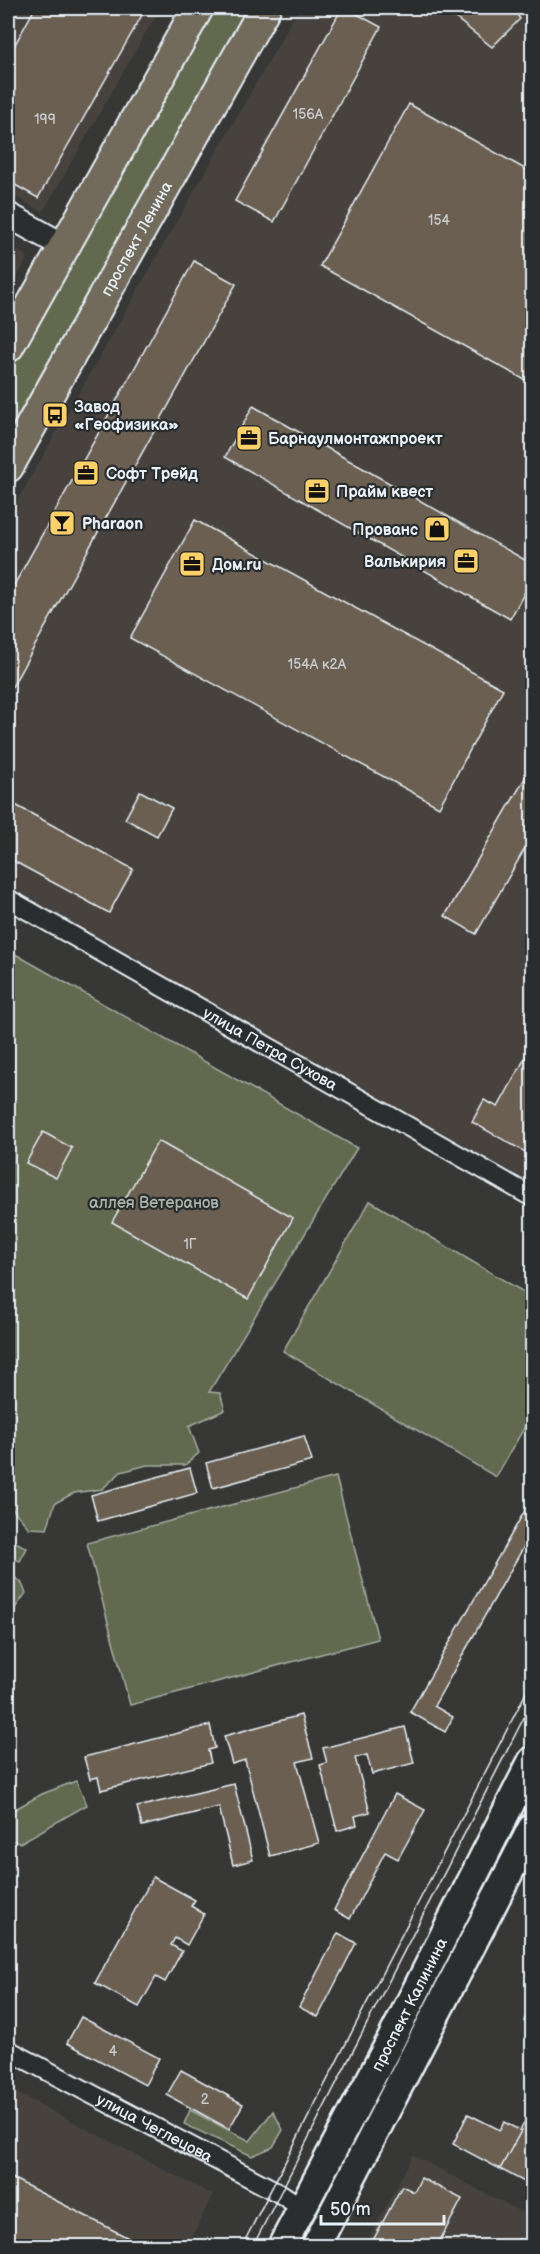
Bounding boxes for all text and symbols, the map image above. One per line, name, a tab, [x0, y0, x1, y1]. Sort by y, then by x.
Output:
house number: 156А	[293, 106, 324, 123]
house number: 199	[34, 111, 56, 128]
street label: проспект Ленина	[98, 178, 177, 300]
house number: 154	[428, 212, 450, 229]
place label: Завод «Геофизика»	[74, 398, 179, 435]
bus stop icon: Завод «Геофизика»	[40, 400, 70, 430]
office icon: Барнаулмонтажпроект	[234, 423, 264, 453]
place label: Барнаулмонтажпроект	[268, 430, 443, 449]
office icon: Софт Трейд	[71, 458, 101, 488]
place label: Софт Трейд	[106, 465, 198, 484]
office icon: Прайм квест	[302, 476, 332, 506]
place label: Прайм квест	[336, 483, 434, 502]
bar icon: Pharaon	[47, 508, 77, 538]
shop icon: Прованс	[422, 514, 452, 544]
place label: Pharaon	[82, 515, 143, 534]
place label: Прованс	[352, 521, 418, 540]
office icon: Валькирия	[451, 546, 481, 576]
office icon: Дом.ru	[177, 549, 207, 579]
place label: Валькирия	[364, 553, 446, 572]
place label: Дом.ru	[212, 556, 262, 575]
house number: 154А к2А	[288, 656, 347, 673]
street label: улица Петра Сухова	[199, 1004, 341, 1096]
park label: аллея Ветеранов	[89, 1194, 219, 1213]
house number: 1Г	[183, 1236, 197, 1253]
street label: проспект Калинина	[368, 1935, 452, 2075]
house number: 4	[109, 2043, 118, 2060]
street label: улица Чеглецова	[93, 2090, 216, 2167]
house number: 2	[201, 2091, 210, 2108]
scale bar	[321, 2188, 444, 2226]
text: 50 m	[330, 2199, 371, 2220]

